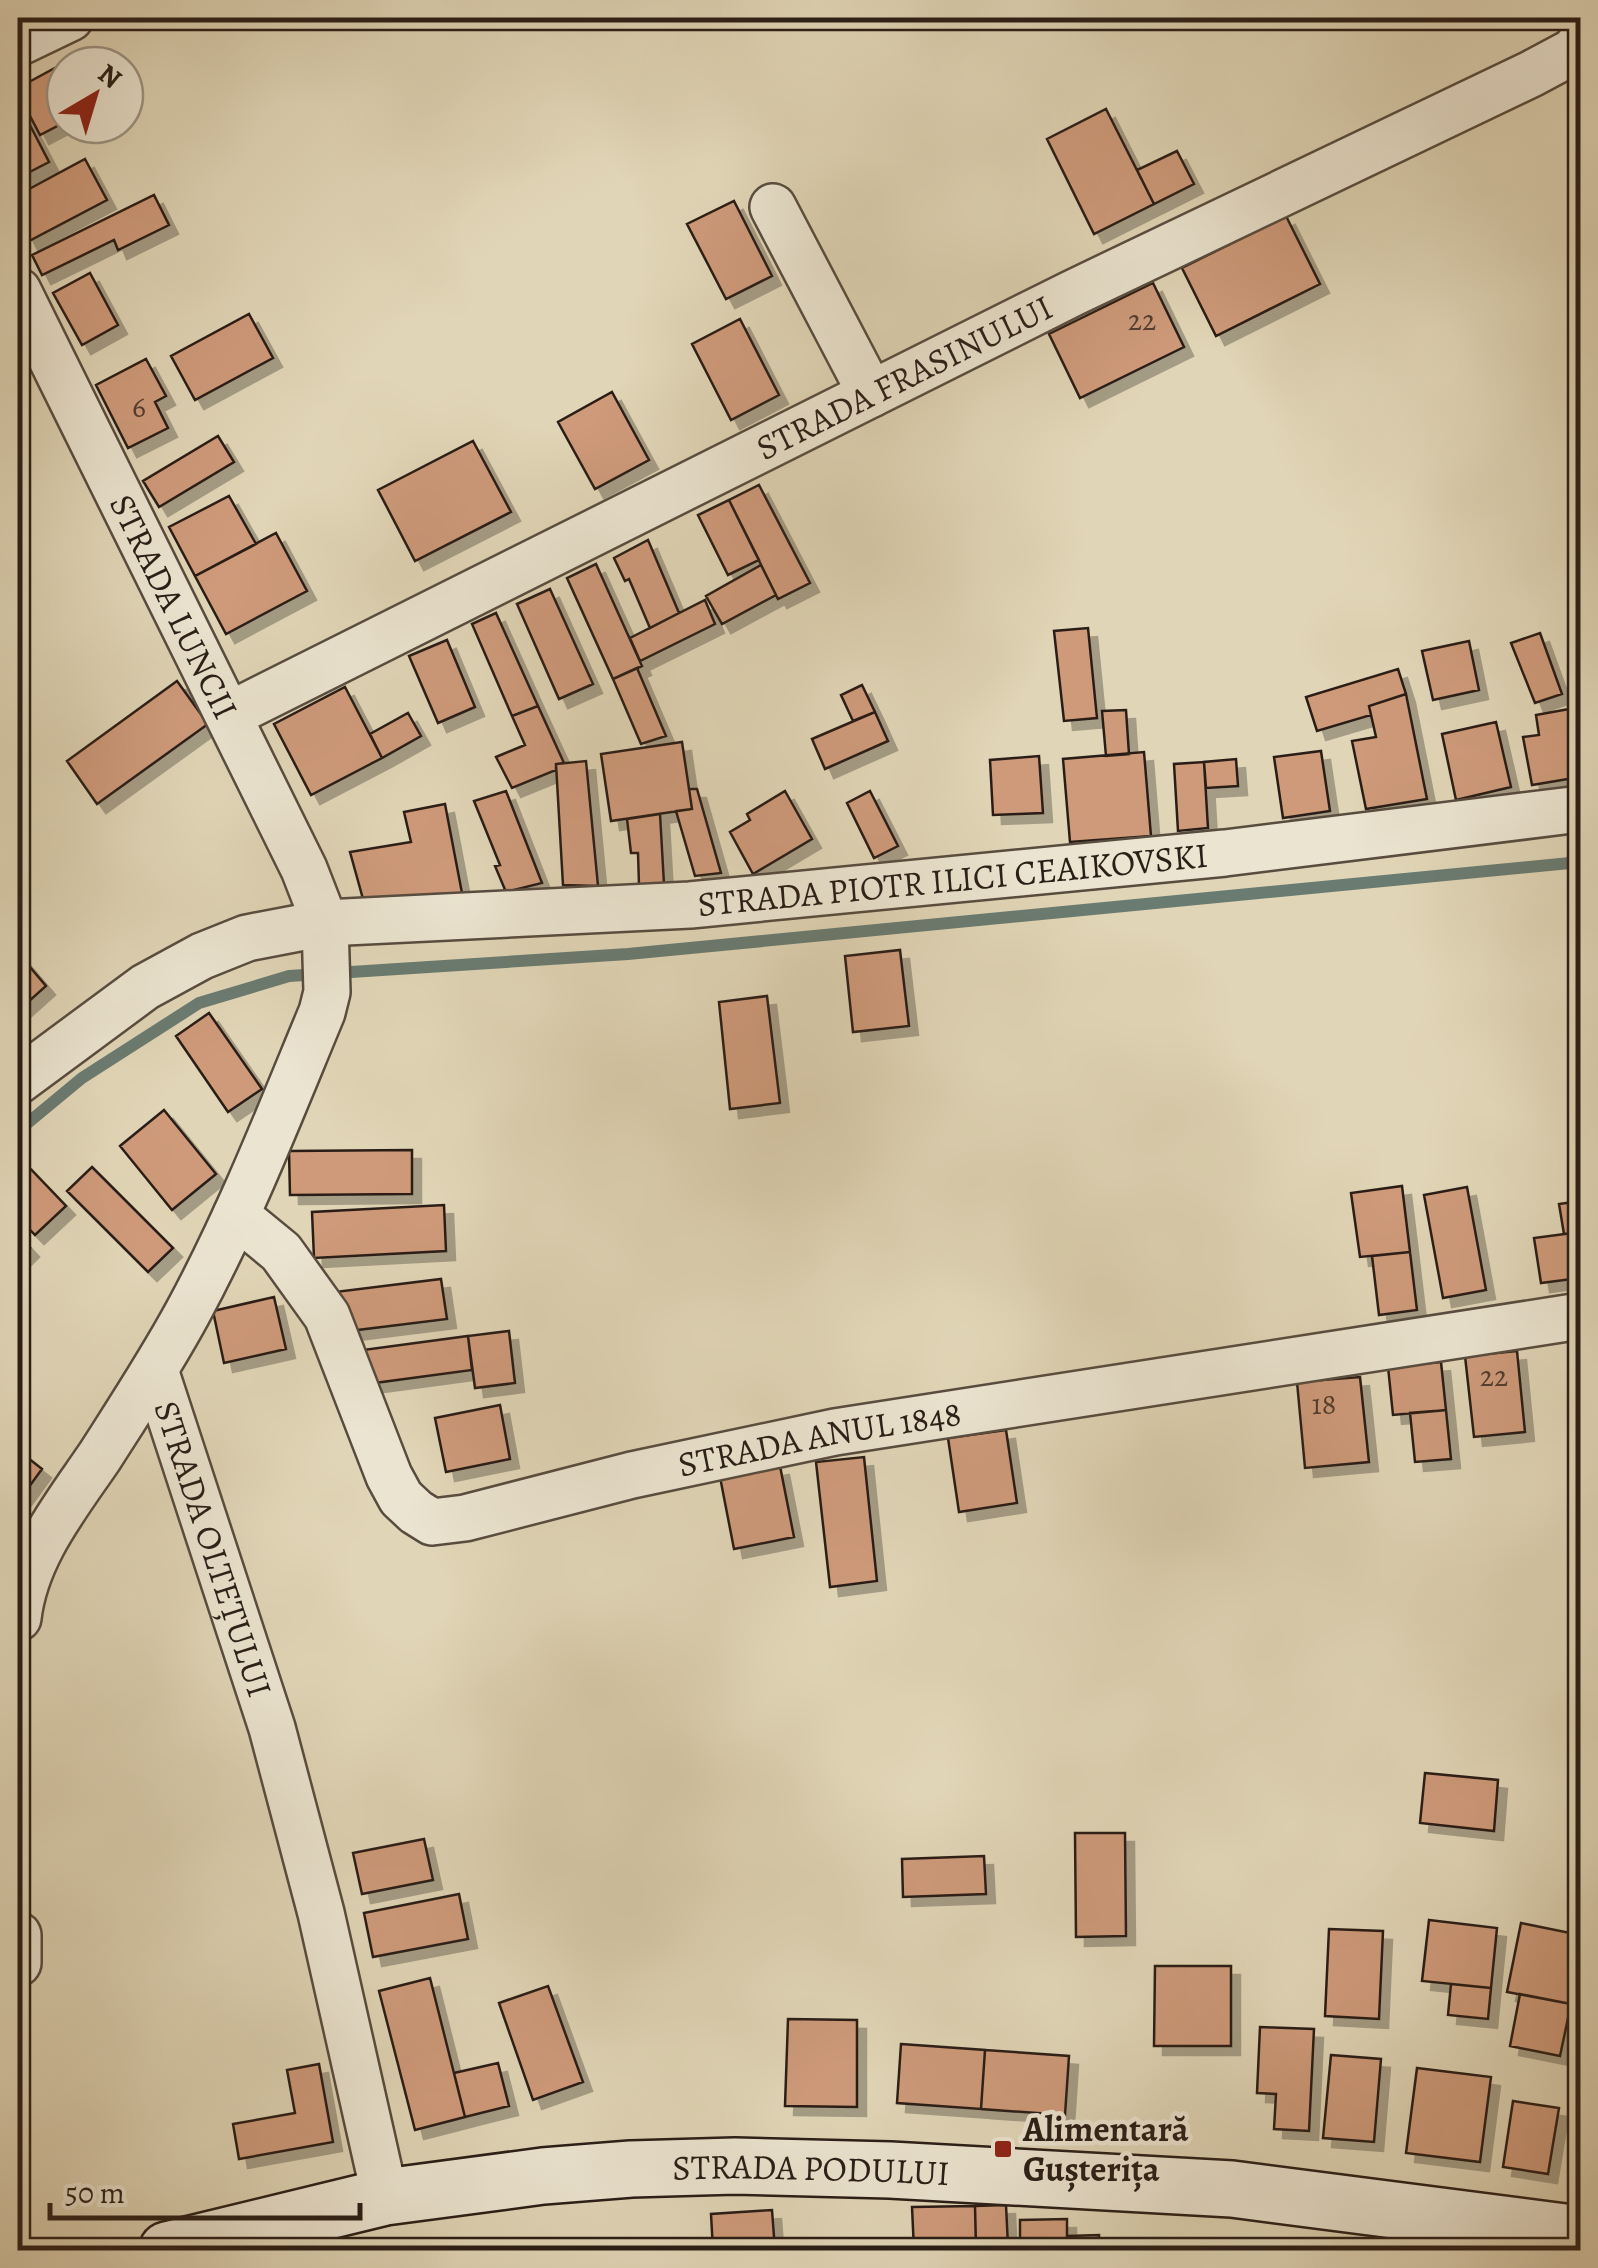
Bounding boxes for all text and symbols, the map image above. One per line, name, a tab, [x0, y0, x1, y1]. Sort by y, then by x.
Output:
north arrow	[45, 45, 145, 145]
text: N	[90, 55, 130, 97]
street label: STRADA FRASINULUI	[748, 283, 1061, 472]
house number: 22	[1128, 300, 1156, 340]
house number: 6	[132, 387, 146, 427]
street label: STRADA LUNCII	[98, 486, 250, 727]
street label: STRADA PIOTR ILICI CEAIKOVSKI	[695, 831, 1210, 928]
house number: 22	[1480, 1356, 1508, 1396]
house number: 18	[1312, 1384, 1336, 1424]
street label: STRADA ANUL 1848	[674, 1389, 964, 1489]
street label: STRADA OLTEȚULUI	[143, 1394, 284, 1703]
place label: Alimentară Gușterița	[1022, 2105, 1189, 2193]
marker: Alimentară Gușterița	[992, 2138, 1014, 2160]
street label: STRADA PODULUI	[672, 2142, 951, 2197]
scale bar	[50, 2158, 360, 2220]
text: 50 m	[65, 2173, 125, 2213]

